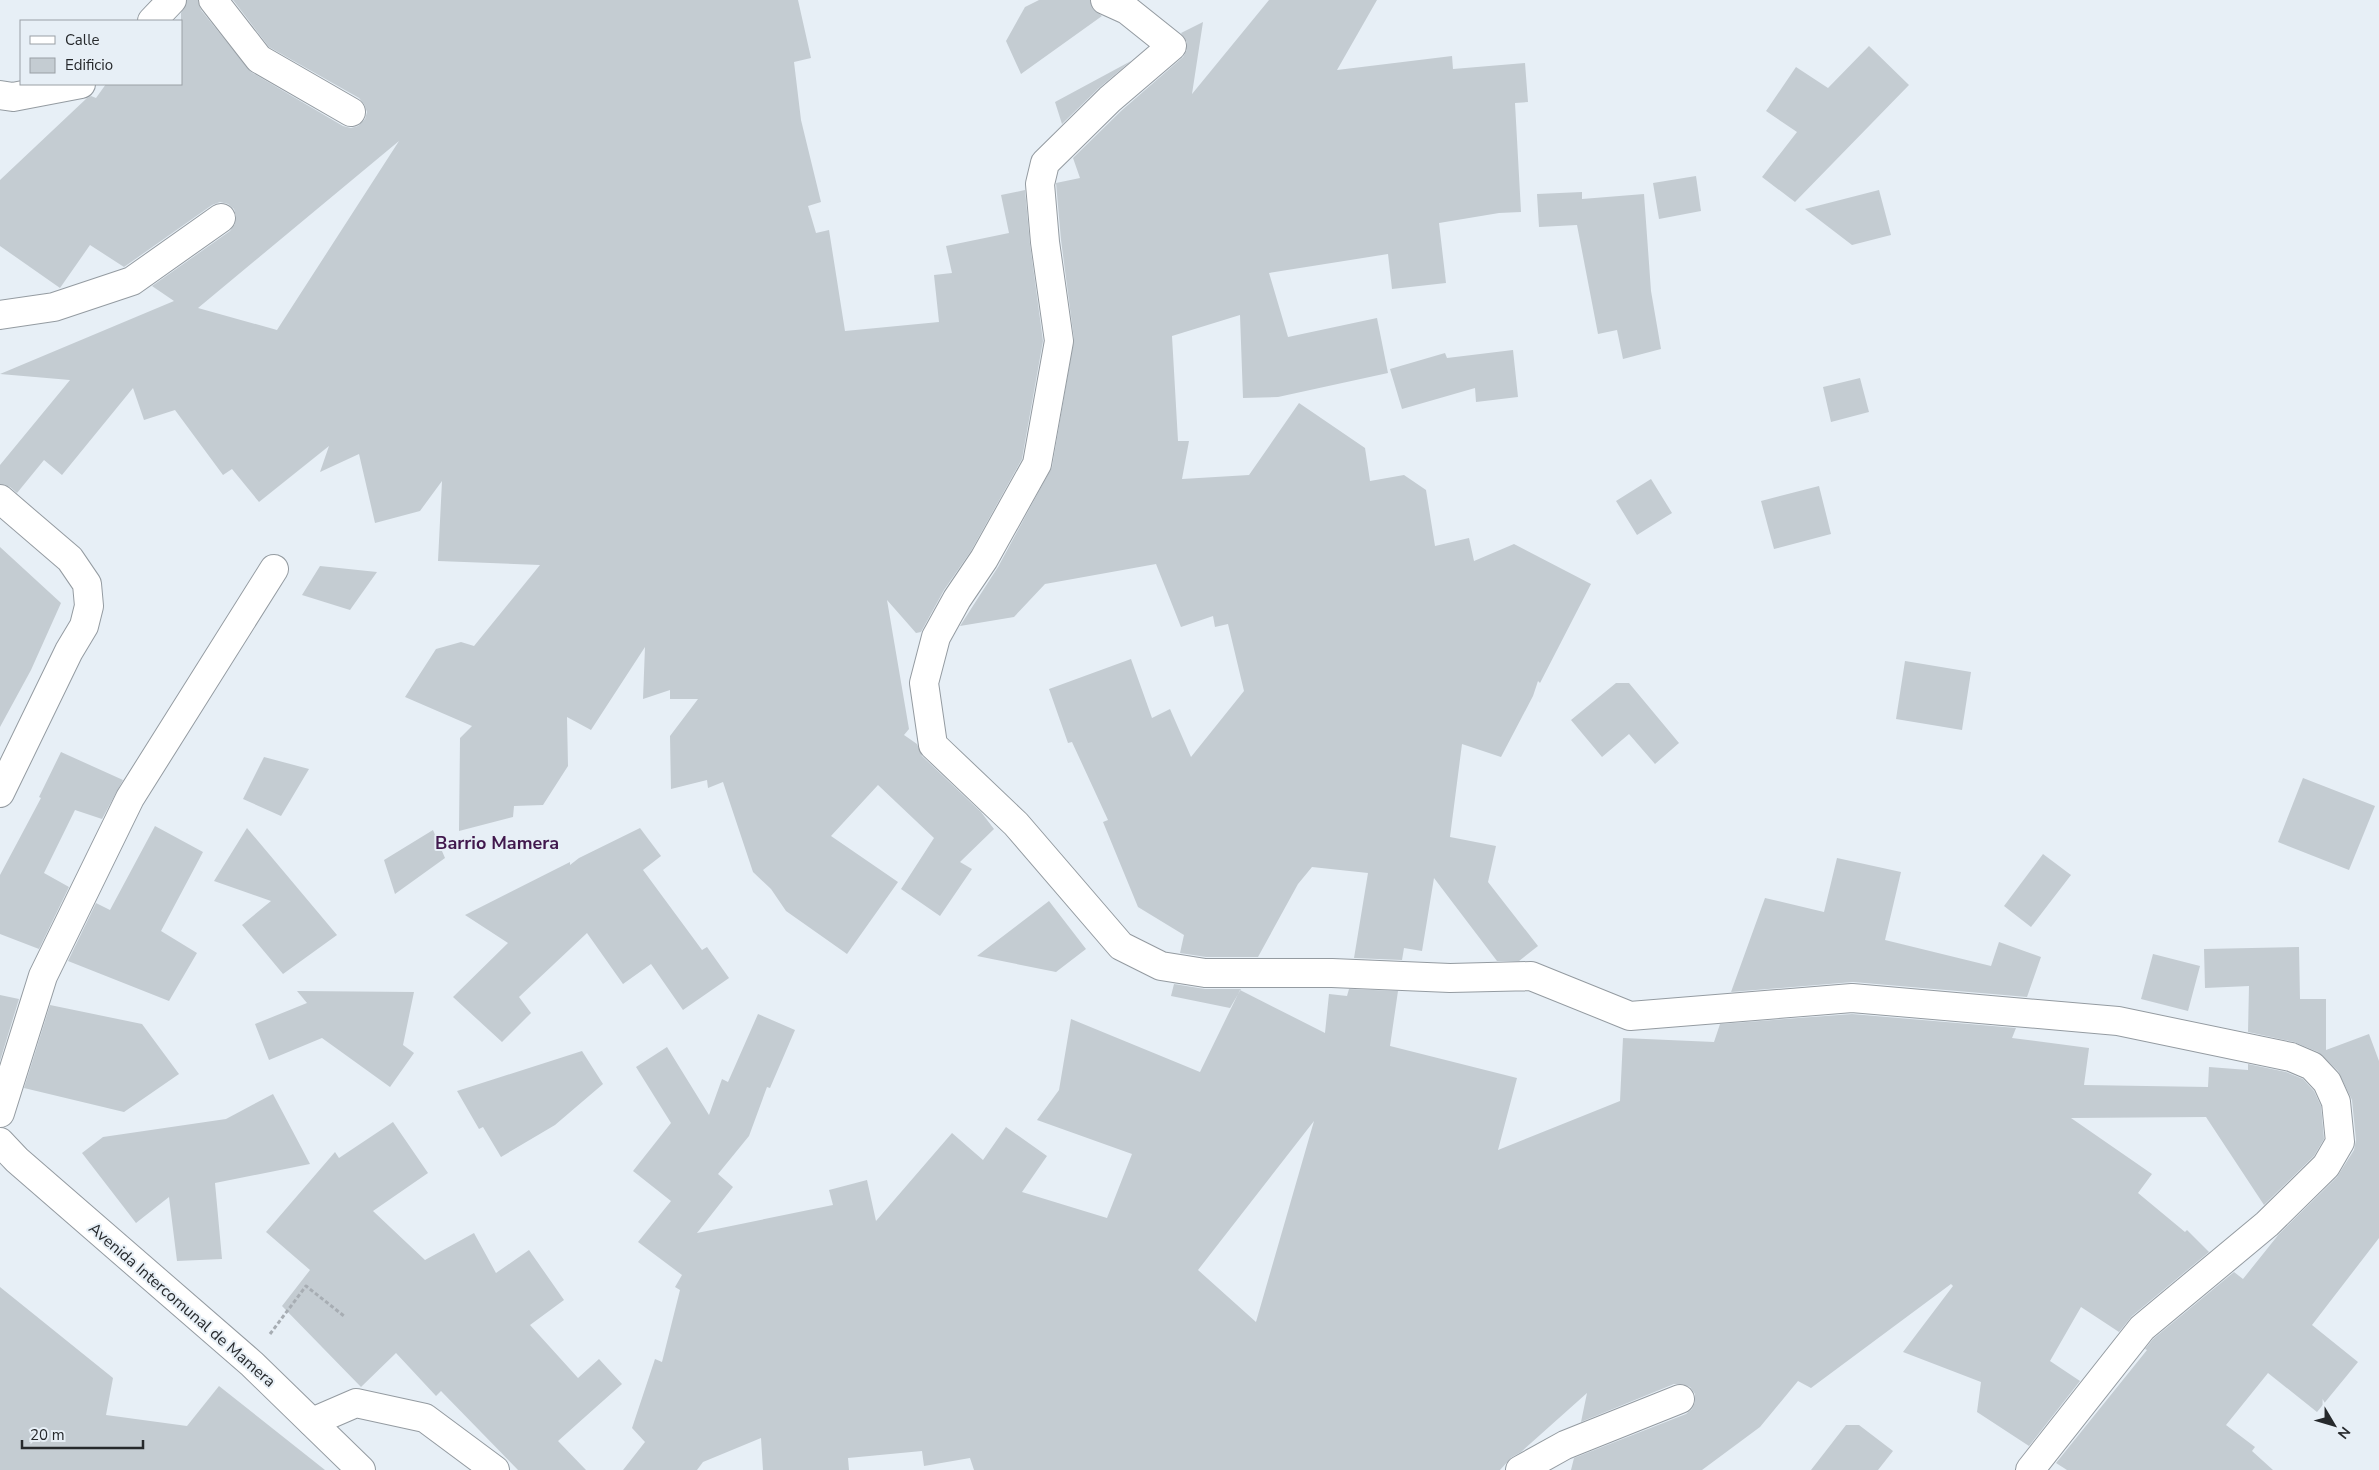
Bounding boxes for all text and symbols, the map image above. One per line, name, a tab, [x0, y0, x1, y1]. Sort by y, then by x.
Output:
legend	[20, 20, 182, 85]
text: Calle	[65, 30, 100, 50]
text: Edificio	[65, 55, 113, 75]
district label: Barrio Mamera	[435, 831, 559, 855]
street label: Avenida Intercomunal de Mamera	[84, 1218, 280, 1392]
north arrow	[2309, 1400, 2359, 1450]
scale bar	[22, 1418, 144, 1450]
text: N	[2333, 1423, 2355, 1443]
text: 20 m	[30, 1425, 65, 1445]

